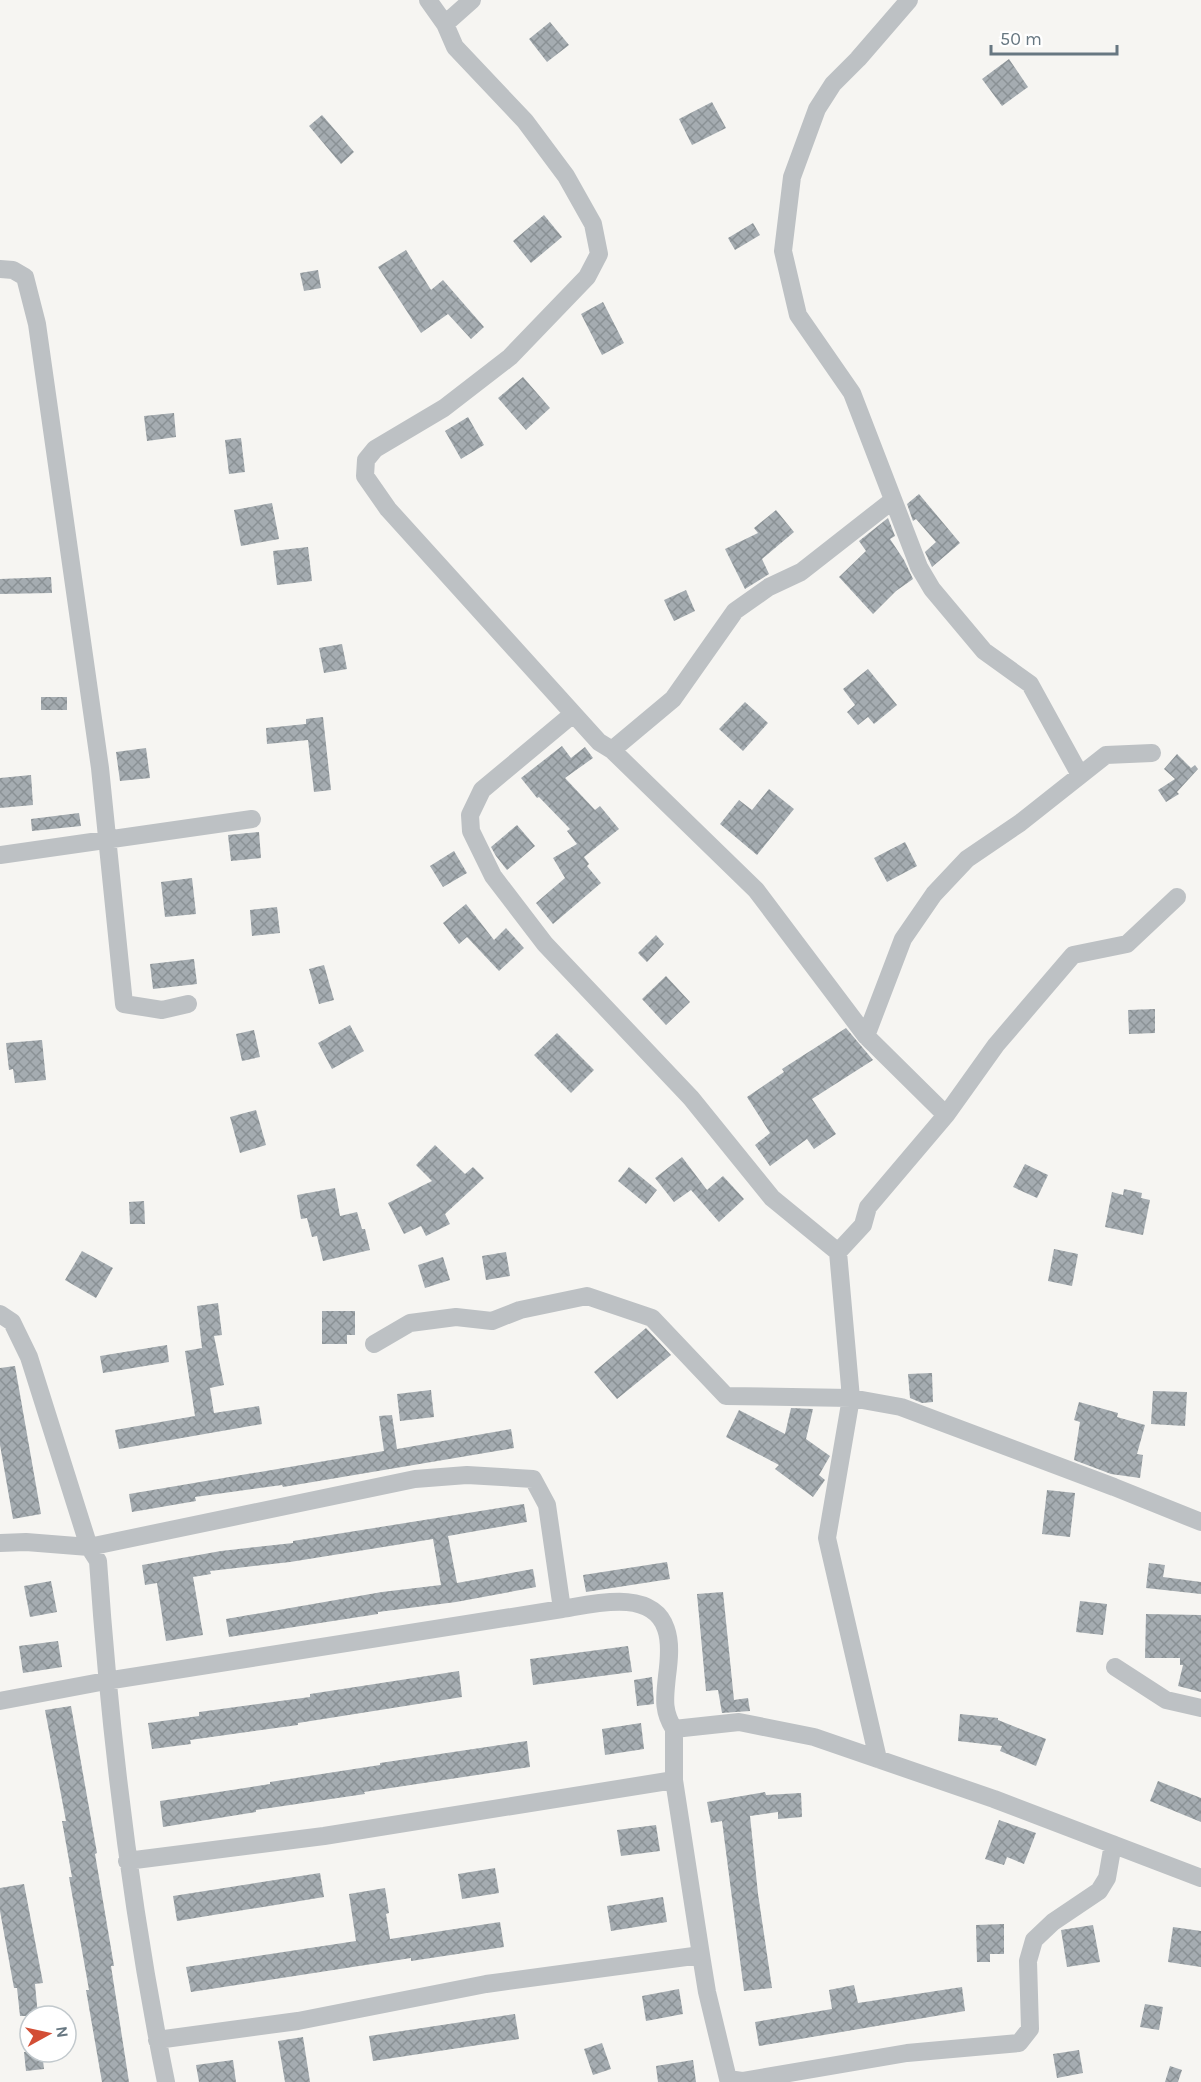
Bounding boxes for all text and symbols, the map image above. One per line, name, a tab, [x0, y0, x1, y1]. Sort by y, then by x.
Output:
scale bar	[991, 18, 1117, 56]
text: 50 m	[1000, 28, 1042, 50]
north arrow	[18, 2004, 78, 2064]
text: N	[52, 2025, 73, 2039]

